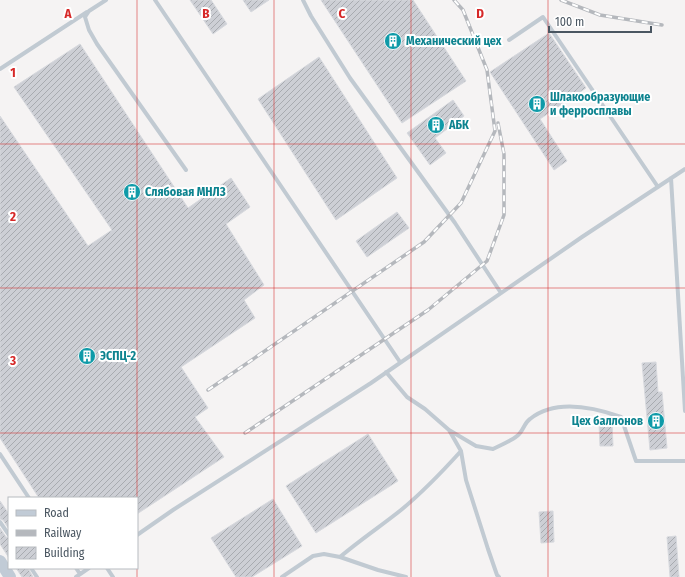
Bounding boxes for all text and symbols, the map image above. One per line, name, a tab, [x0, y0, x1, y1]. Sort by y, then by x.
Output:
text: A	[63, 6, 72, 21]
text: B	[202, 6, 210, 21]
text: C	[339, 6, 346, 21]
text: D	[476, 6, 484, 21]
scale bar	[549, 8, 651, 34]
text: 100 m	[555, 15, 584, 29]
building icon: Механический цех	[383, 31, 403, 51]
place label: Механический цех	[406, 34, 502, 48]
text: 1	[10, 65, 16, 80]
place label: Шлакообразующие и ферросплавы	[550, 90, 650, 118]
building icon: Шлакообразующие и ферросплавы	[527, 94, 547, 114]
building icon: АБК	[426, 115, 446, 135]
place label: АБК	[448, 118, 469, 132]
building icon: Слябовая МНЛЗ	[122, 182, 142, 202]
place label: Слябовая МНЛЗ	[145, 185, 226, 199]
text: 2	[9, 209, 16, 224]
building icon: ЭСПЦ-2	[77, 346, 97, 366]
place label: ЭСПЦ-2	[100, 349, 137, 363]
text: 3	[9, 353, 16, 368]
building icon: Цех баллонов	[646, 411, 666, 431]
place label: Цех баллонов	[572, 414, 643, 428]
legend	[8, 497, 138, 569]
text: Road	[44, 506, 69, 520]
text: Railway	[44, 526, 82, 540]
text: Building	[44, 546, 85, 560]

